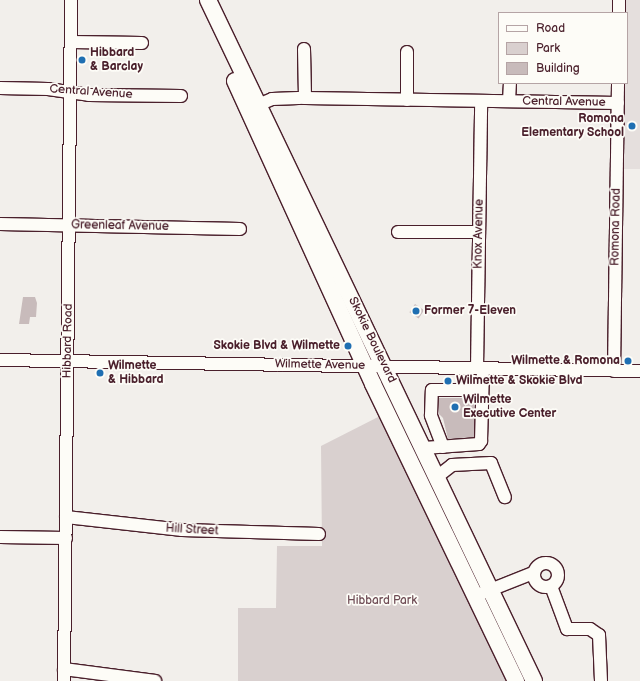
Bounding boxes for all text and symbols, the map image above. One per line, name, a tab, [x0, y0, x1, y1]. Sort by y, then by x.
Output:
legend	[498, 12, 628, 84]
text: Road	[536, 21, 565, 36]
text: Park	[536, 41, 560, 56]
place label: Hibbard & Barclay	[90, 46, 143, 74]
marker: Hibbard & Barclay	[77, 55, 87, 65]
text: Building	[536, 61, 580, 76]
street label: Central Avenue	[49, 82, 133, 102]
street label: Central Avenue	[522, 94, 606, 110]
place label: Romona Elementary School	[521, 112, 624, 140]
marker: Romona Elementary School	[627, 121, 637, 131]
street label: Romona Road	[608, 188, 624, 266]
street label: Knox Avenue	[471, 199, 487, 269]
street label: Greenleaf Avenue	[71, 218, 169, 234]
street label: Skokie Boulevard	[345, 295, 399, 385]
street label: Hibbard Road	[60, 303, 76, 379]
place label: Former 7-Eleven	[424, 304, 516, 318]
marker: Former 7-Eleven	[411, 306, 421, 316]
place label: Skokie Blvd & Wilmette	[214, 339, 340, 353]
marker: Skokie Blvd & Wilmette	[343, 341, 353, 351]
place label: Wilmette & Romona	[511, 354, 620, 368]
marker: Wilmette & Romona	[623, 356, 633, 366]
street label: Wilmette Avenue	[275, 357, 365, 373]
place label: Wilmette & Hibbard	[108, 359, 164, 387]
marker: Wilmette & Hibbard	[95, 368, 105, 378]
place label: Wilmette & Skokie Blvd	[456, 374, 582, 388]
marker: Wilmette & Skokie Blvd	[443, 376, 453, 386]
place label: Wilmette Executive Center	[463, 393, 556, 421]
marker: Wilmette Executive Center	[450, 402, 460, 412]
street label: Hill Street	[165, 521, 219, 539]
park label: Hibbard Park	[347, 594, 417, 608]

